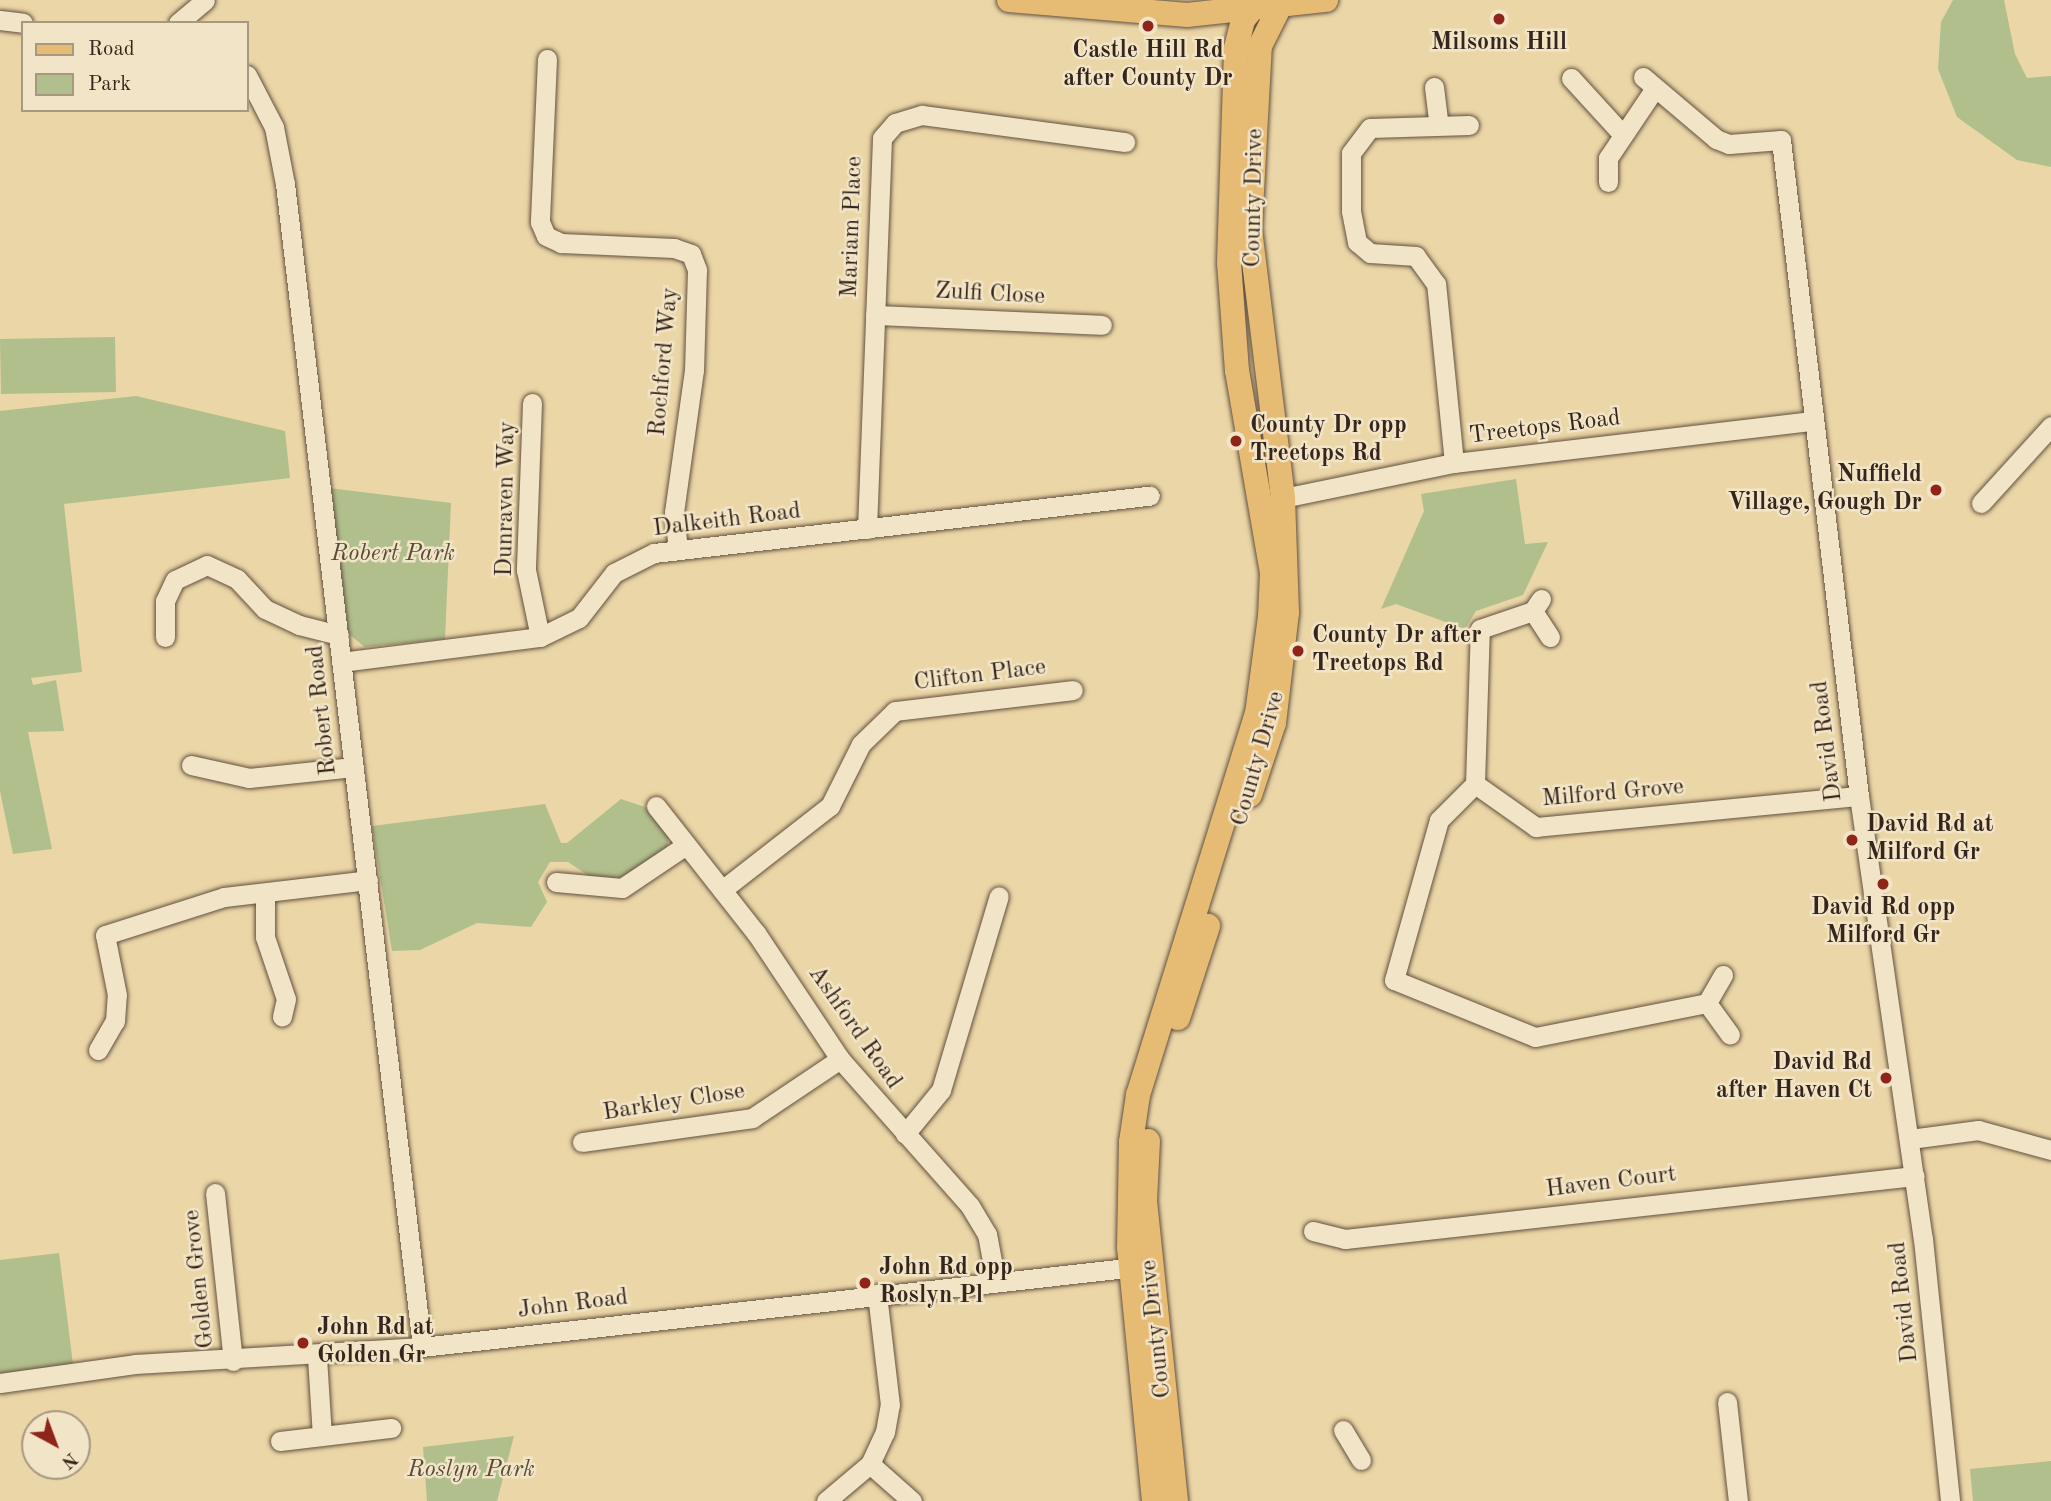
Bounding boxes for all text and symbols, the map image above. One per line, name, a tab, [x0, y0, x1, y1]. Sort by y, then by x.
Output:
marker: Milsoms Hill	[1491, 11, 1507, 27]
marker: Castle Hill Rd after County Dr	[1140, 18, 1156, 34]
legend	[21, 21, 248, 112]
place label: Milsoms Hill	[1431, 30, 1567, 58]
place label: Castle Hill Rd after County Dr	[1063, 38, 1233, 94]
text: Road	[88, 39, 135, 60]
text: Park	[88, 74, 131, 95]
street label: County Drive	[1239, 128, 1271, 268]
street label: Mariam Place	[836, 156, 870, 298]
street label: Zulfi Close	[934, 278, 1046, 312]
street label: Rochford Way	[644, 286, 686, 438]
street label: Treetops Road	[1468, 404, 1622, 452]
place label: County Dr opp Treetops Rd	[1250, 413, 1407, 469]
street label: Dunraven Way	[491, 421, 523, 577]
marker: County Dr opp Treetops Rd	[1228, 433, 1244, 449]
place label: Nuffield Village, Gough Dr	[1728, 462, 1922, 518]
marker: Nuffield Village, Gough Dr	[1928, 482, 1944, 498]
street label: Dalkeith Road	[651, 498, 803, 544]
park label: Robert Park	[331, 541, 455, 569]
place label: County Dr after Treetops Rd	[1312, 623, 1482, 679]
street label: Robert Road	[302, 643, 344, 777]
marker: County Dr after Treetops Rd	[1290, 643, 1306, 659]
street label: Clifton Place	[912, 654, 1048, 698]
street label: David Road	[1806, 679, 1850, 803]
street label: County Drive	[1226, 688, 1292, 830]
street label: Milford Grove	[1541, 773, 1685, 815]
place label: David Rd at Milford Gr	[1866, 812, 1993, 868]
marker: David Rd at Milford Gr	[1844, 832, 1860, 848]
marker: David Rd opp Milford Gr	[1875, 876, 1891, 892]
place label: David Rd opp Milford Gr	[1811, 895, 1955, 951]
street label: Ashford Road	[801, 961, 907, 1095]
place label: David Rd after Haven Ct	[1716, 1050, 1872, 1106]
marker: David Rd after Haven Ct	[1878, 1070, 1894, 1086]
street label: Barkley Close	[601, 1078, 747, 1128]
street label: Haven Court	[1544, 1161, 1678, 1205]
street label: Golden Grove	[178, 1208, 222, 1350]
street label: David Road	[1884, 1240, 1926, 1364]
place label: John Rd opp Roslyn Pl	[879, 1255, 1013, 1311]
street label: County Drive	[1135, 1258, 1179, 1400]
marker: John Rd opp Roslyn Pl	[857, 1275, 873, 1291]
street label: John Road	[516, 1284, 630, 1326]
place label: John Rd at Golden Gr	[317, 1315, 434, 1371]
marker: John Rd at Golden Gr	[295, 1335, 311, 1351]
north arrow	[21, 1410, 91, 1480]
text: N	[57, 1448, 81, 1472]
park label: Roslyn Park	[407, 1457, 535, 1485]

